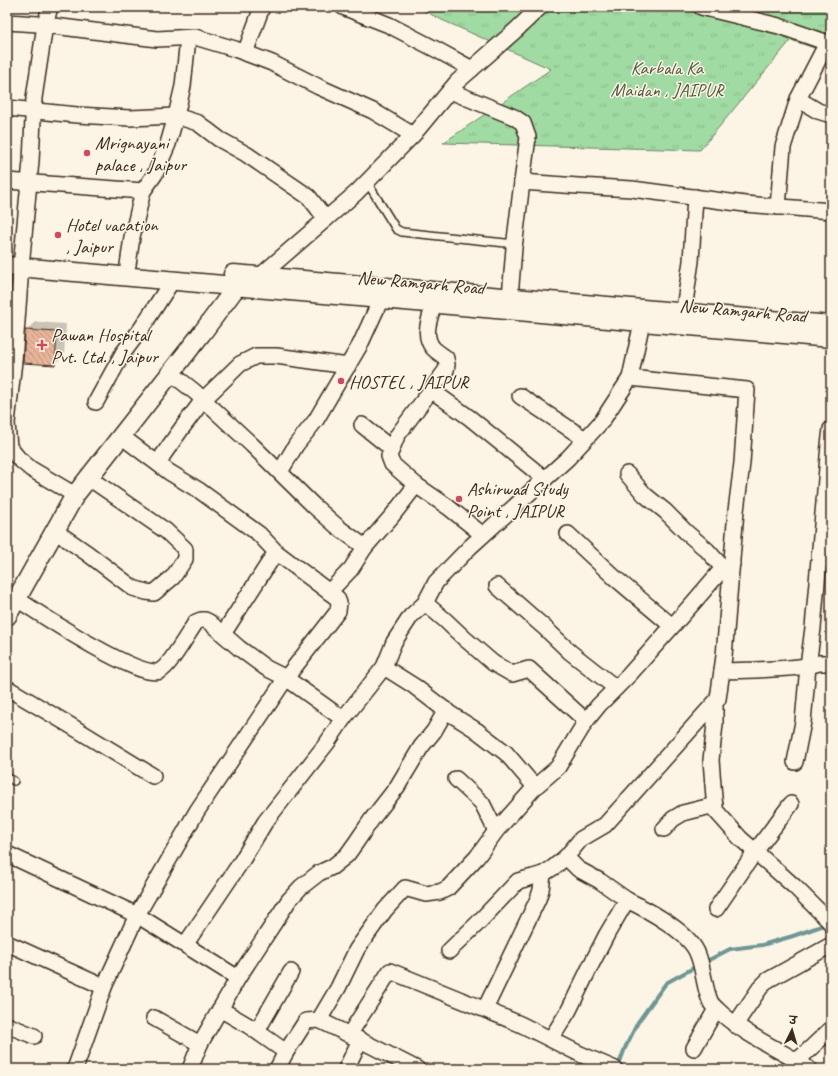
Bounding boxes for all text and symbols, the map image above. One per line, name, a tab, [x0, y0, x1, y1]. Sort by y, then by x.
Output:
park label: Karbala Ka Maidan , JAIPUR	[611, 56, 725, 102]
place label: Mrignayani palace , Jaipur	[95, 131, 187, 177]
marker: Mrignayani palace , Jaipur	[82, 148, 92, 158]
place label: Hotel vacation , Jaipur	[66, 213, 159, 259]
marker: Hotel vacation , Jaipur	[53, 230, 63, 240]
street label: New Ramgarh Road	[356, 265, 488, 301]
street label: New Ramgarh Road	[678, 293, 810, 329]
place label: Pawan Hospital Pvt. Ltd. , Jaipur	[51, 323, 159, 369]
marker: Pawan Hospital Pvt. Ltd. , Jaipur	[36, 339, 48, 351]
place label: HOSTEL , JAIPUR	[349, 370, 470, 394]
marker: HOSTEL , JAIPUR	[336, 376, 346, 386]
place label: Ashirwad Study Point , JAIPUR	[467, 477, 569, 523]
marker: Ashirwad Study Point , JAIPUR	[454, 494, 464, 504]
north arrow	[772, 1010, 812, 1050]
text: उ	[788, 1013, 799, 1027]

